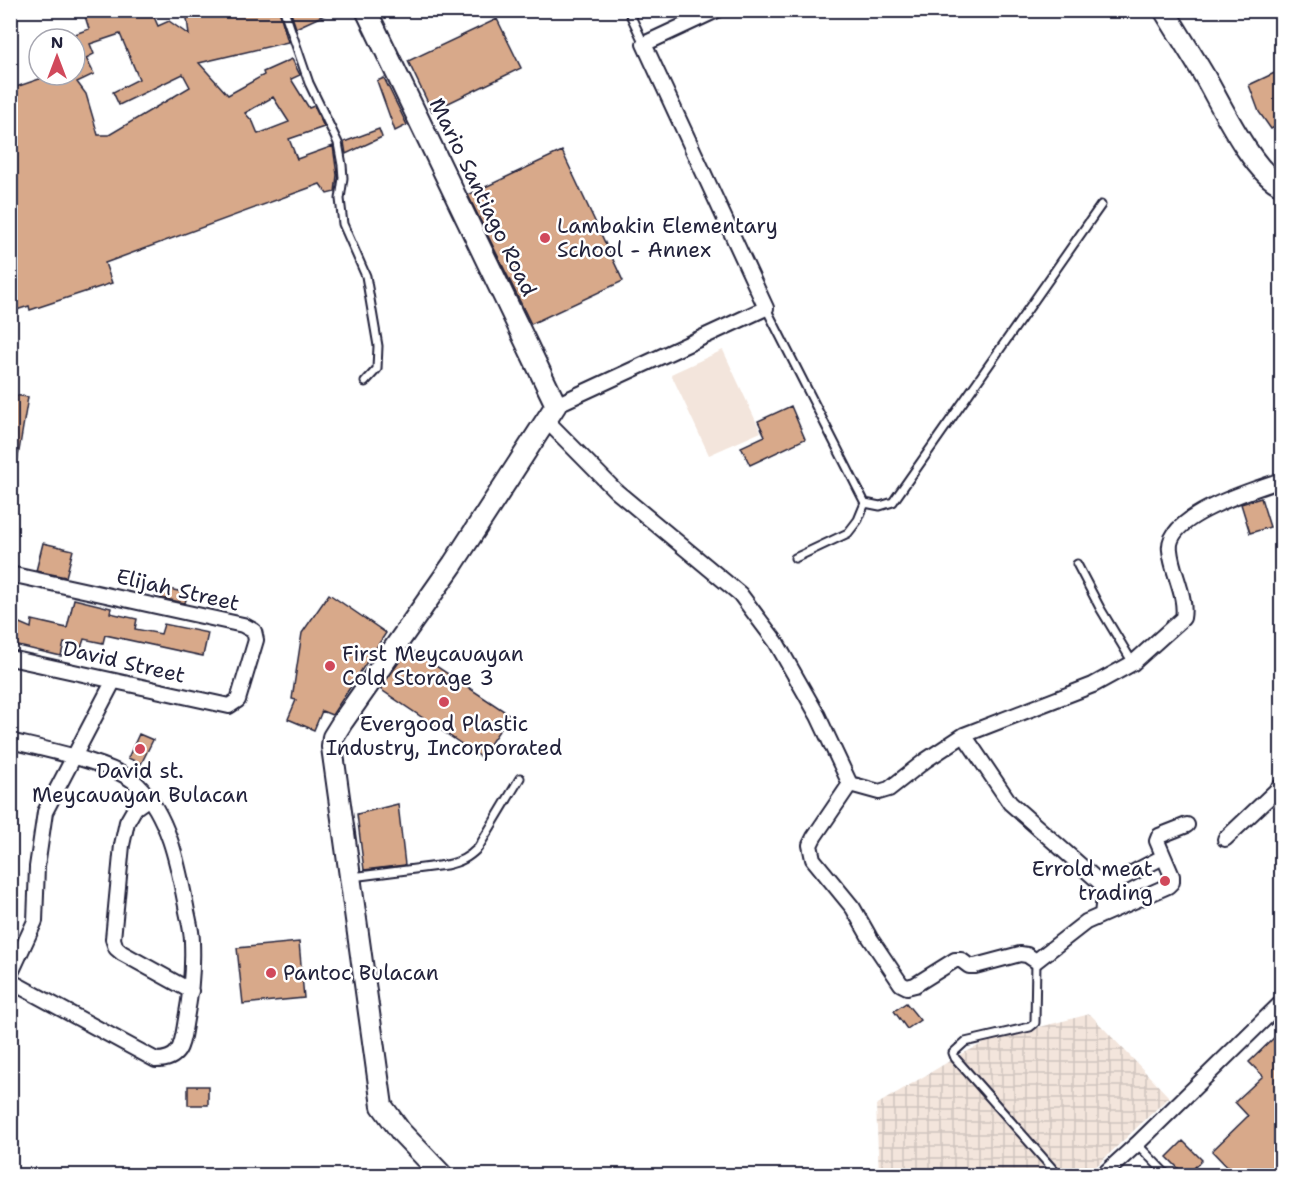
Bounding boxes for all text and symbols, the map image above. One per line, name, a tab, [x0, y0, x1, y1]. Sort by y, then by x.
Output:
north arrow	[27, 27, 87, 87]
text: N	[51, 32, 63, 53]
street label: Mario Santiago Road	[423, 93, 543, 301]
place label: Lambakin Elementary School - Annex	[557, 212, 778, 264]
marker: Lambakin Elementary School - Annex	[538, 231, 552, 245]
street label: Elijah Street	[114, 562, 242, 618]
street label: David Street	[60, 634, 188, 690]
place label: First Meycauayan Cold Storage 3	[342, 640, 524, 692]
marker: First Meycauayan Cold Storage 3	[323, 659, 337, 673]
marker: Evergood Plastic Industry, Incorporated	[437, 695, 451, 709]
place label: Evergood Plastic Industry, Incorporated	[326, 710, 562, 762]
marker: David st. Meycauayan Bulacan	[133, 742, 147, 756]
place label: David st. Meycauayan Bulacan	[32, 757, 248, 809]
place label: Errold meat trading	[1032, 855, 1153, 907]
marker: Errold meat trading	[1158, 874, 1172, 888]
place label: Pantoc Bulacan	[283, 959, 439, 987]
marker: Pantoc Bulacan	[264, 966, 278, 980]

